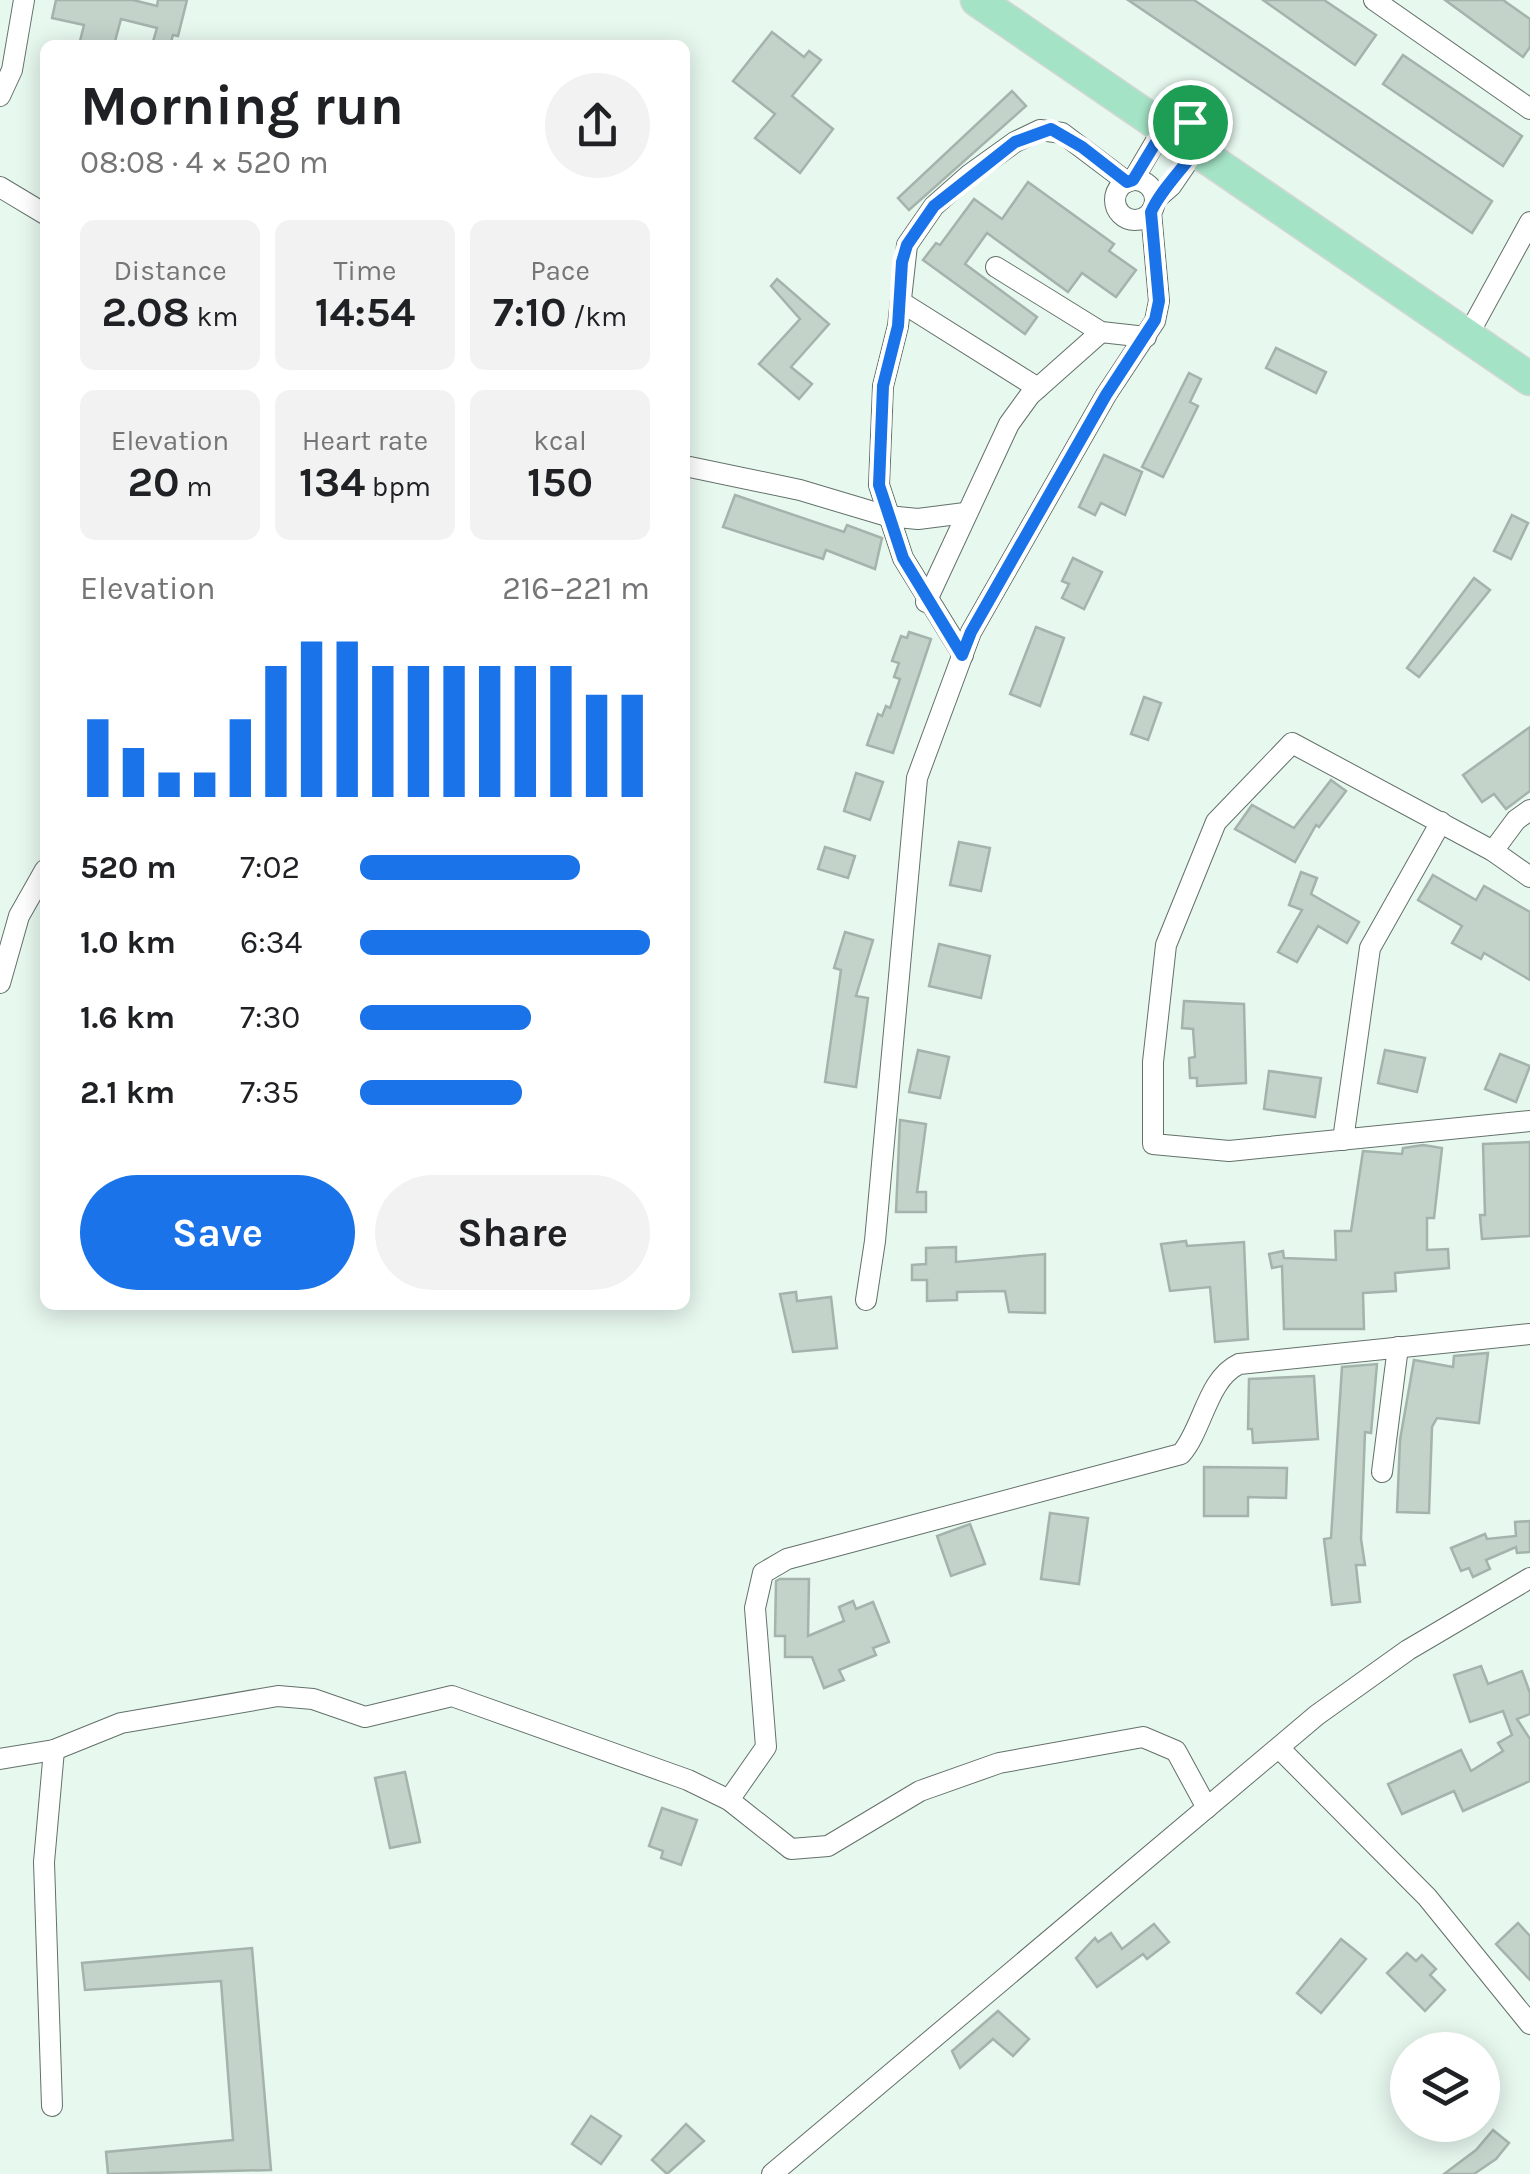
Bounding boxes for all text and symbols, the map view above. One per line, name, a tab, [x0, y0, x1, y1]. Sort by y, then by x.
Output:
button: share	[545, 73, 650, 178]
text: Morning run	[80, 74, 404, 138]
pin	[1148, 80, 1233, 165]
icon: arrive	[1163, 95, 1218, 150]
text: 08:08 · 4 × 520 m	[80, 144, 329, 181]
text: Distance	[113, 254, 227, 287]
text: Time	[334, 254, 396, 287]
text: Pace	[530, 254, 590, 287]
text: 2.08	[102, 287, 190, 337]
text: 14:54	[315, 287, 415, 337]
text: 7:10	[493, 287, 567, 337]
text: km	[190, 300, 238, 333]
text: /km	[567, 300, 627, 333]
text: Elevation	[111, 424, 229, 457]
text: Heart rate	[302, 424, 428, 457]
text: kcal	[533, 424, 587, 457]
text: 20	[128, 457, 180, 507]
text: 134	[299, 457, 365, 507]
text: 150	[527, 457, 593, 507]
text: m	[180, 470, 212, 503]
text: bpm	[365, 470, 431, 503]
text: Elevation	[80, 570, 215, 607]
text: 216–221 m	[502, 570, 650, 607]
text: 520 m	[80, 849, 177, 886]
text: 7:02	[240, 849, 300, 886]
text: 1.0 km	[80, 924, 176, 961]
text: 6:34	[240, 924, 302, 961]
text: 1.6 km	[80, 999, 175, 1036]
text: 7:30	[240, 999, 300, 1036]
text: 2.1 km	[80, 1074, 175, 1111]
text: 7:35	[240, 1074, 299, 1111]
button: Save	[80, 1175, 355, 1290]
button: Share	[375, 1175, 650, 1290]
map controls	[1390, 2032, 1500, 2142]
button: layers	[1390, 2032, 1500, 2142]

